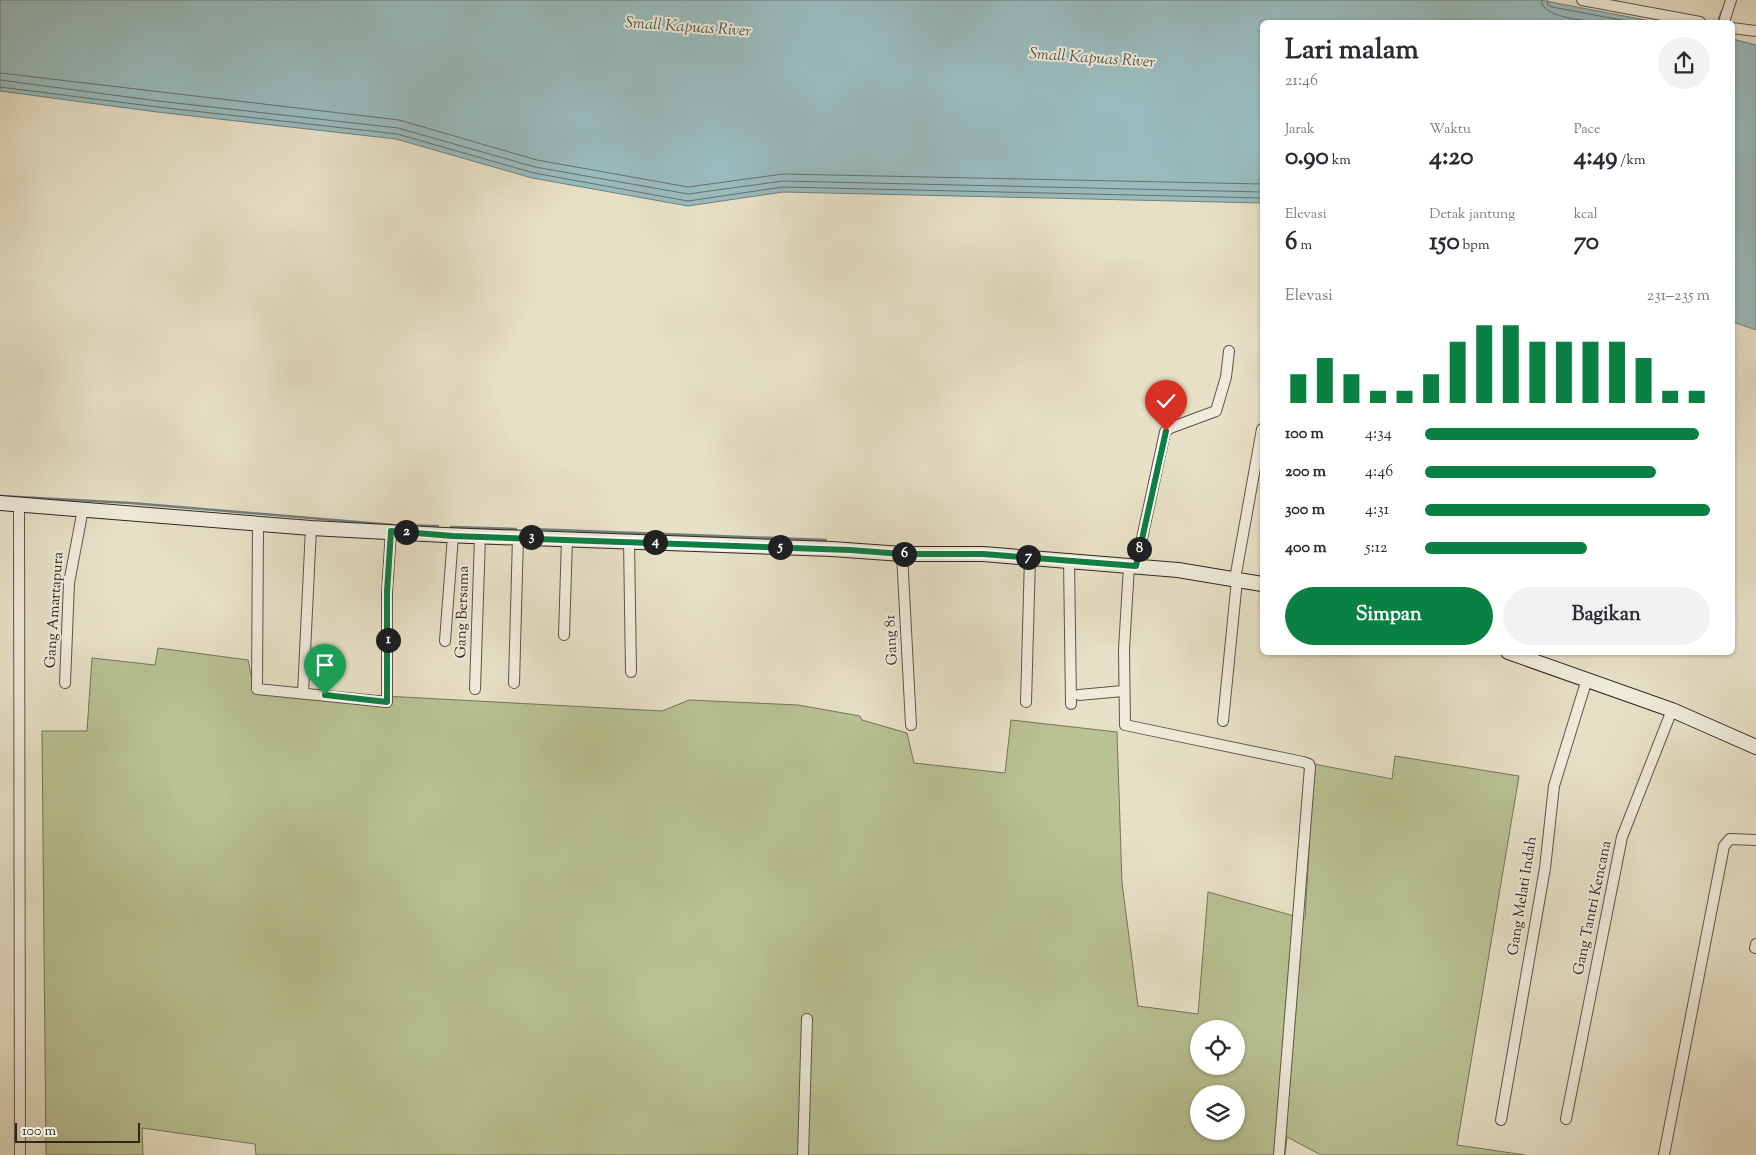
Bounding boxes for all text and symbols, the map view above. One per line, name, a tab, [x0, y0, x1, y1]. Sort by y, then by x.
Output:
water label: Small Kapuas River	[624, 12, 752, 44]
text: Lari malam	[1285, 31, 1419, 71]
button: share	[1658, 37, 1710, 89]
water label: Small Kapuas River	[1028, 43, 1156, 75]
text: 21:46	[1285, 70, 1318, 93]
text: Jarak	[1285, 120, 1315, 140]
text: Waktu	[1429, 120, 1471, 140]
text: Pace	[1574, 120, 1600, 140]
text: 0.90	[1285, 140, 1329, 176]
text: 4:20	[1429, 140, 1473, 176]
text: 4:49	[1574, 140, 1617, 176]
text: km	[1329, 151, 1351, 171]
text: /km	[1617, 151, 1646, 171]
text: Elevasi	[1285, 205, 1327, 225]
text: Detak jantung	[1429, 205, 1515, 225]
text: kcal	[1574, 205, 1598, 225]
text: 6	[1285, 225, 1297, 261]
text: 150	[1429, 225, 1460, 261]
text: 70	[1574, 225, 1599, 261]
text: m	[1297, 236, 1312, 256]
text: bpm	[1460, 236, 1489, 256]
text: Elevasi	[1285, 285, 1333, 308]
text: 231–235 m	[1647, 285, 1710, 308]
pin	[1145, 380, 1187, 431]
icon: check	[1152, 387, 1180, 415]
text: 100 m	[1285, 423, 1324, 446]
text: 4:34	[1365, 423, 1392, 446]
text: 200 m	[1285, 461, 1326, 484]
text: 4:46	[1365, 461, 1393, 484]
text: 300 m	[1285, 499, 1325, 522]
text: 4:31	[1365, 499, 1389, 522]
pin: 2	[394, 520, 418, 544]
text: 2	[403, 522, 410, 542]
pin: 3	[518, 524, 544, 550]
text: 3	[529, 527, 534, 547]
pin: 4	[642, 530, 668, 554]
text: 4	[652, 532, 659, 552]
pin: 5	[768, 534, 792, 560]
pin: 8	[1126, 536, 1152, 562]
text: 5	[778, 537, 783, 557]
text: 400 m	[1285, 537, 1327, 560]
text: 5:12	[1365, 537, 1388, 560]
text: 8	[1136, 539, 1143, 559]
pin: 6	[892, 542, 916, 566]
text: 6	[901, 544, 908, 564]
pin: 7	[1016, 544, 1040, 570]
text: 7	[1025, 547, 1032, 567]
street label: Gang Amartapura	[40, 551, 70, 669]
street label: Gang Bersama	[451, 565, 475, 659]
button: Simpan	[1285, 587, 1493, 645]
button: Bagikan	[1503, 587, 1710, 645]
street label: Gang 81	[880, 614, 904, 666]
pin: 1	[376, 628, 400, 652]
text: 1	[386, 630, 391, 650]
pin	[304, 644, 346, 695]
icon: arrive	[311, 651, 339, 679]
street label: Gang Melati Indah	[1503, 835, 1543, 957]
street label: Gang Tantri Kencana	[1569, 839, 1618, 977]
map controls	[1190, 1020, 1245, 1140]
button: locate	[1190, 1020, 1245, 1075]
button: layers	[1190, 1085, 1245, 1140]
scale bar	[15, 1120, 140, 1143]
text: 100 m	[22, 1122, 56, 1142]

